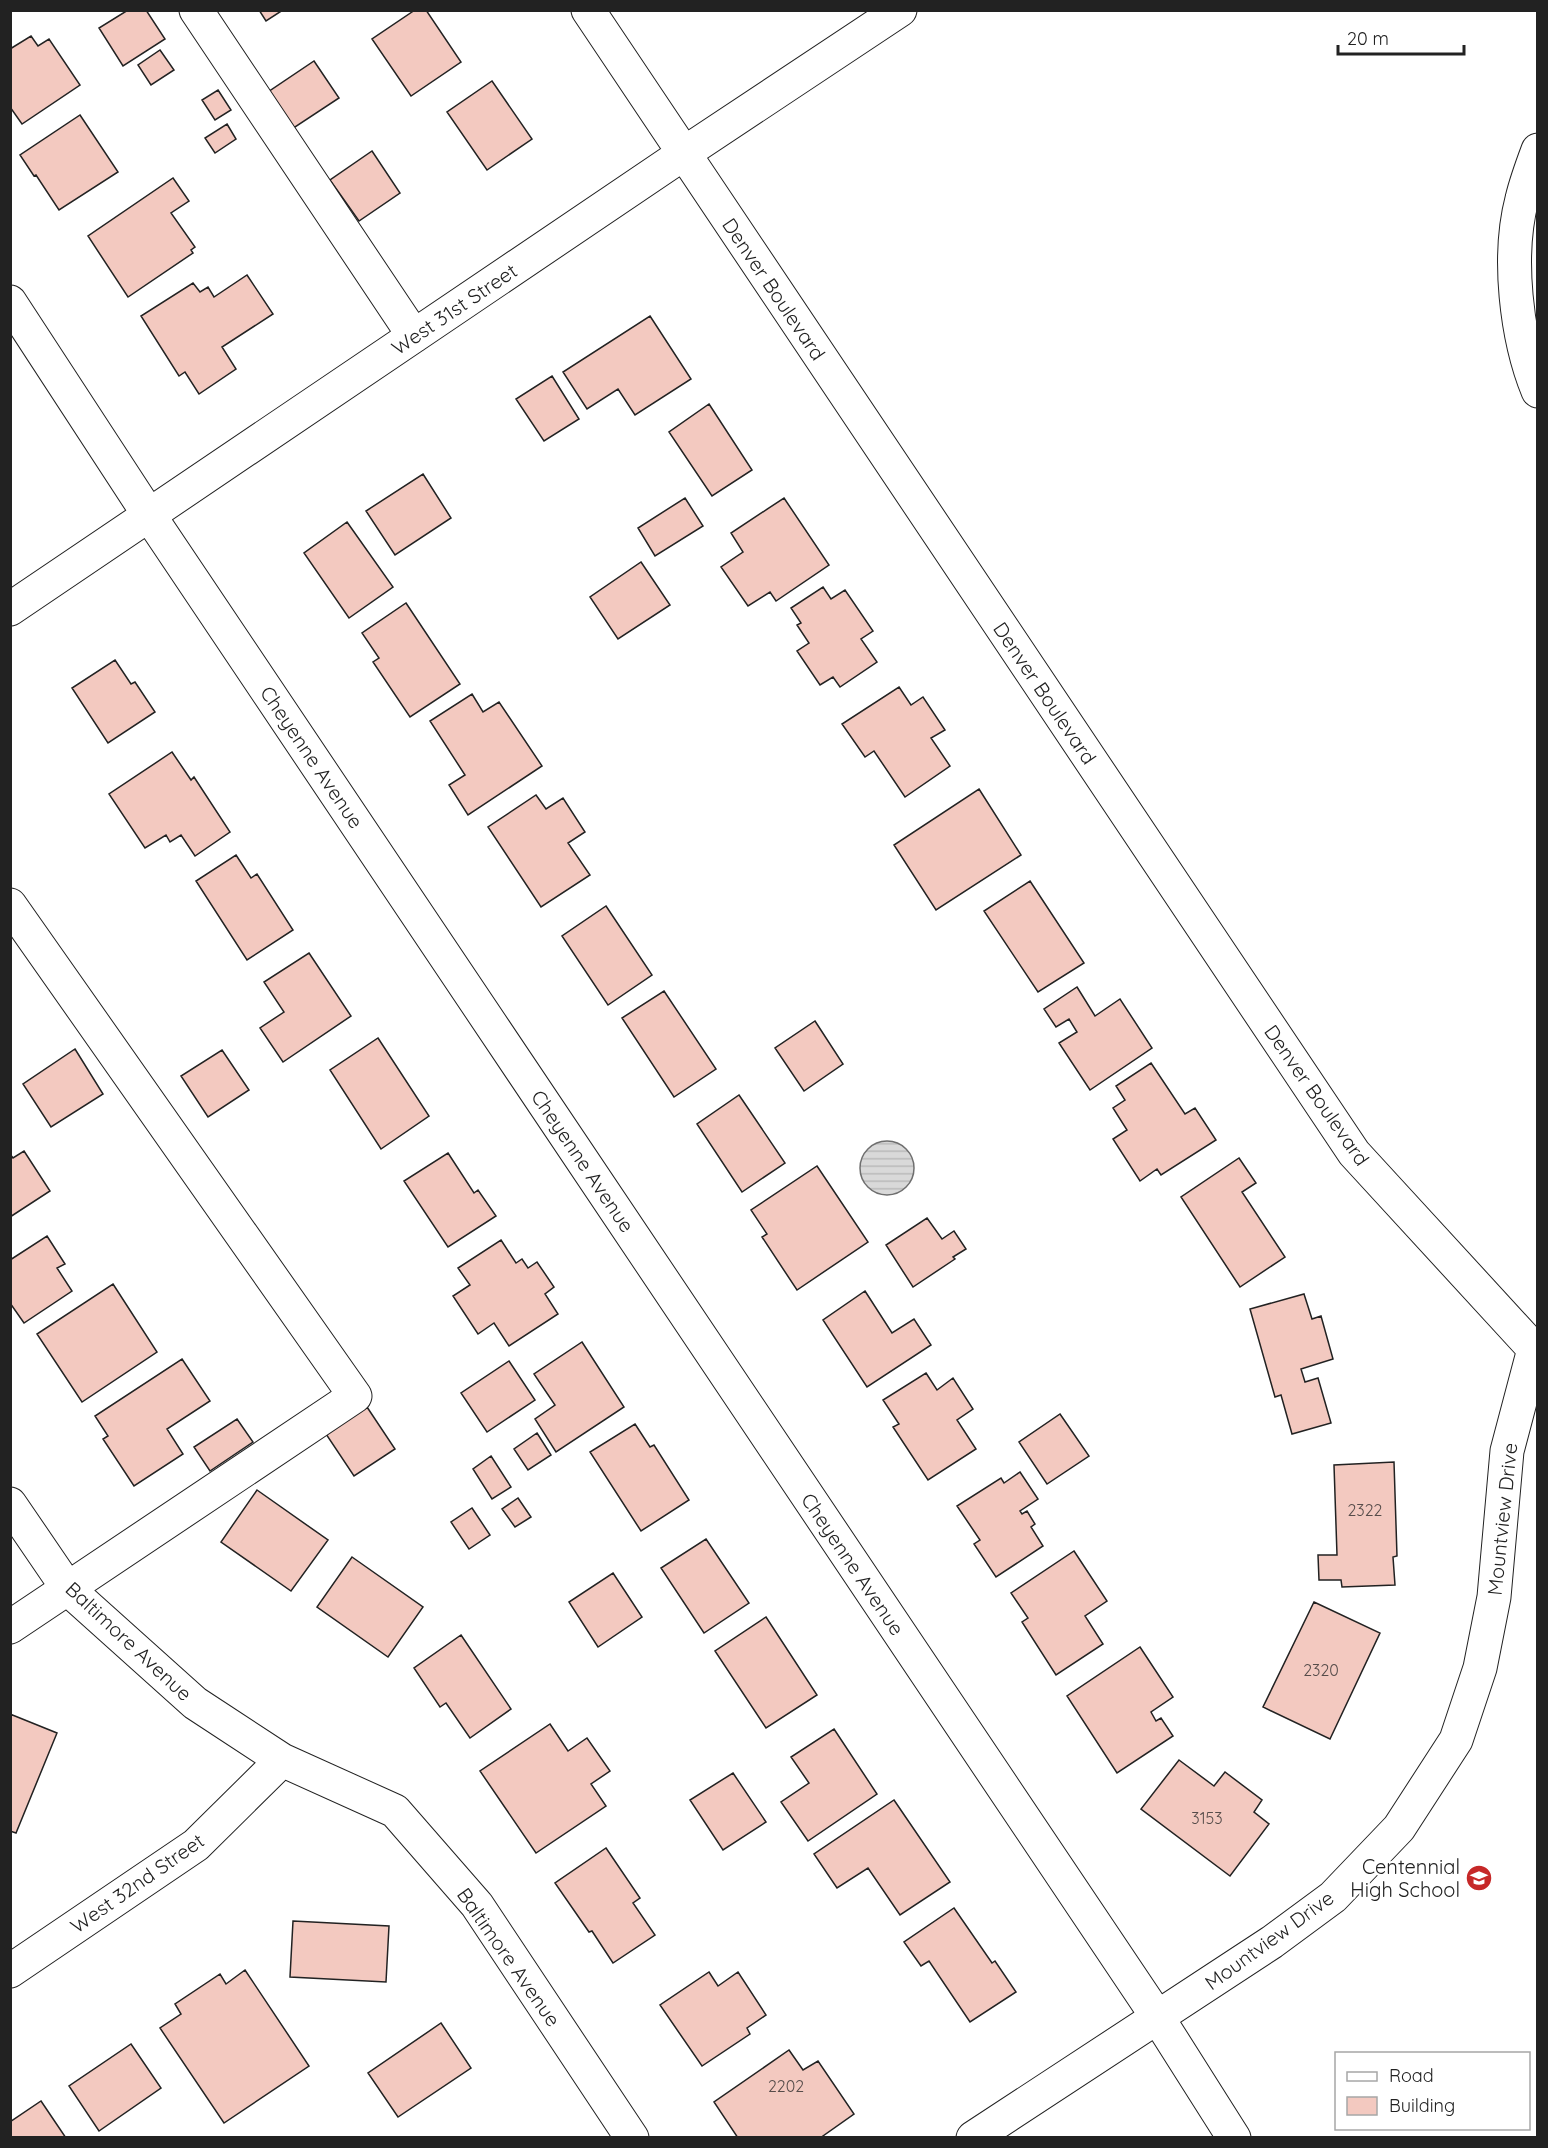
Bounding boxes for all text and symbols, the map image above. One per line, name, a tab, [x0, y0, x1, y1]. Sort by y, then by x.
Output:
scale bar	[1338, 18, 1464, 56]
text: 20 m	[1347, 27, 1389, 50]
street label: Denver Boulevard	[717, 213, 831, 365]
street label: West 31st Street	[386, 258, 522, 360]
street label: Denver Boulevard	[988, 617, 1102, 769]
street label: Cheyenne Avenue	[255, 681, 369, 833]
street label: Denver Boulevard	[1259, 1020, 1375, 1170]
street label: Cheyenne Avenue	[526, 1085, 640, 1237]
street label: Mountview Drive	[1482, 1442, 1522, 1596]
street label: Cheyenne Avenue	[796, 1488, 910, 1640]
house number: 2322	[1348, 1500, 1383, 1520]
street label: Baltimore Avenue	[61, 1576, 197, 1706]
house number: 2320	[1303, 1660, 1339, 1680]
house number: 3153	[1191, 1808, 1223, 1828]
street label: West 32nd Street	[65, 1828, 209, 1938]
place label: Centennial High School	[1350, 1854, 1460, 1902]
school or university icon: Centennial High School	[1464, 1863, 1494, 1893]
street label: Baltimore Avenue	[452, 1883, 566, 2031]
street label: Mountview Drive	[1200, 1885, 1338, 1995]
legend	[1335, 2052, 1530, 2130]
text: Road	[1389, 2064, 1434, 2087]
house number: 2202	[768, 2076, 804, 2096]
text: Building	[1389, 2094, 1455, 2117]

